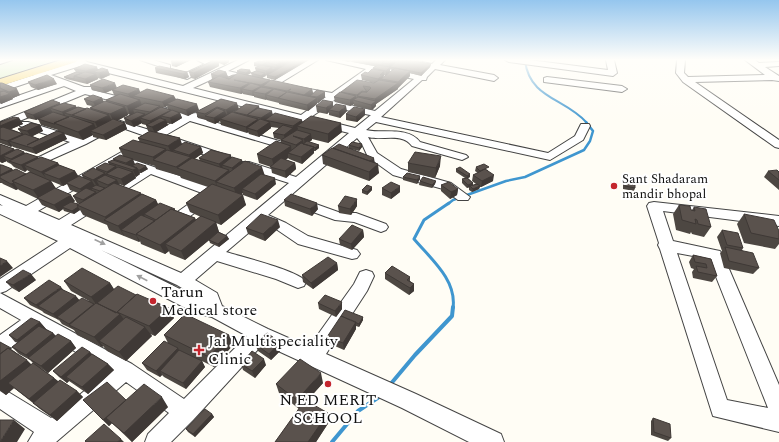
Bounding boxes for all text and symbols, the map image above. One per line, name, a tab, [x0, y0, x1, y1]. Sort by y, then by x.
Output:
place label: Sant Shadaram mandir bhopal	[622, 169, 708, 204]
marker: Sant Shadaram mandir bhopal	[609, 181, 619, 191]
one-way arrow	[94, 239, 105, 245]
one-way arrow	[136, 275, 148, 281]
place label: Tarun Medical store	[161, 280, 257, 322]
marker: Tarun Medical store	[148, 296, 158, 306]
place label: Jai Multispeciality Clinic	[208, 329, 339, 371]
marker: Jai Multispeciality Clinic	[193, 344, 205, 356]
marker: N ED MERIT SCHOOL	[323, 379, 333, 389]
place label: N ED MERIT SCHOOL	[280, 388, 377, 430]

